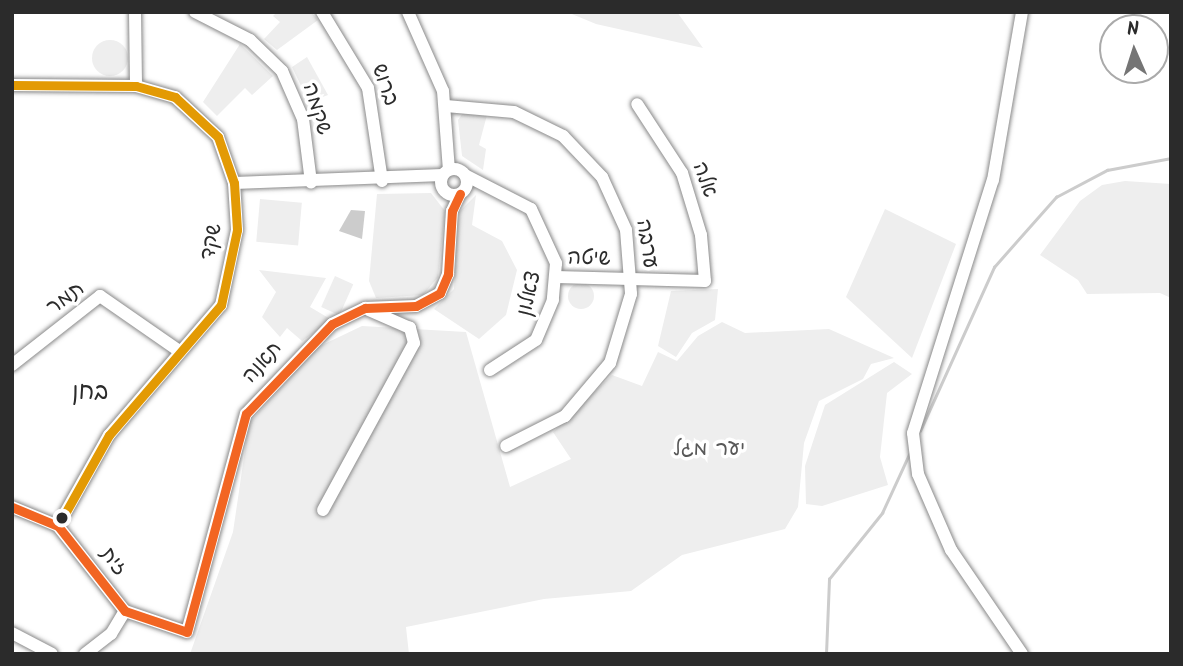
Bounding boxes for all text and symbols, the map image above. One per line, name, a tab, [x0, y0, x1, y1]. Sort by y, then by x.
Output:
north arrow	[1099, 14, 1169, 84]
text: N	[1126, 15, 1140, 45]
street label: ברוש	[365, 61, 403, 109]
street label: שקמה	[296, 80, 336, 138]
street label: אלה	[686, 159, 722, 201]
street label: ערבה	[630, 217, 662, 271]
street label: שקד	[196, 221, 228, 263]
street label: שיטה	[567, 246, 611, 272]
street label: צאלון	[513, 269, 547, 319]
street label: תמר	[42, 277, 90, 321]
street label: תאנה	[238, 337, 288, 389]
district label: בחן	[72, 379, 108, 407]
park label: יער מגל	[673, 437, 745, 463]
unlabelled marker	[55, 511, 69, 525]
street label: זית	[94, 543, 132, 581]

